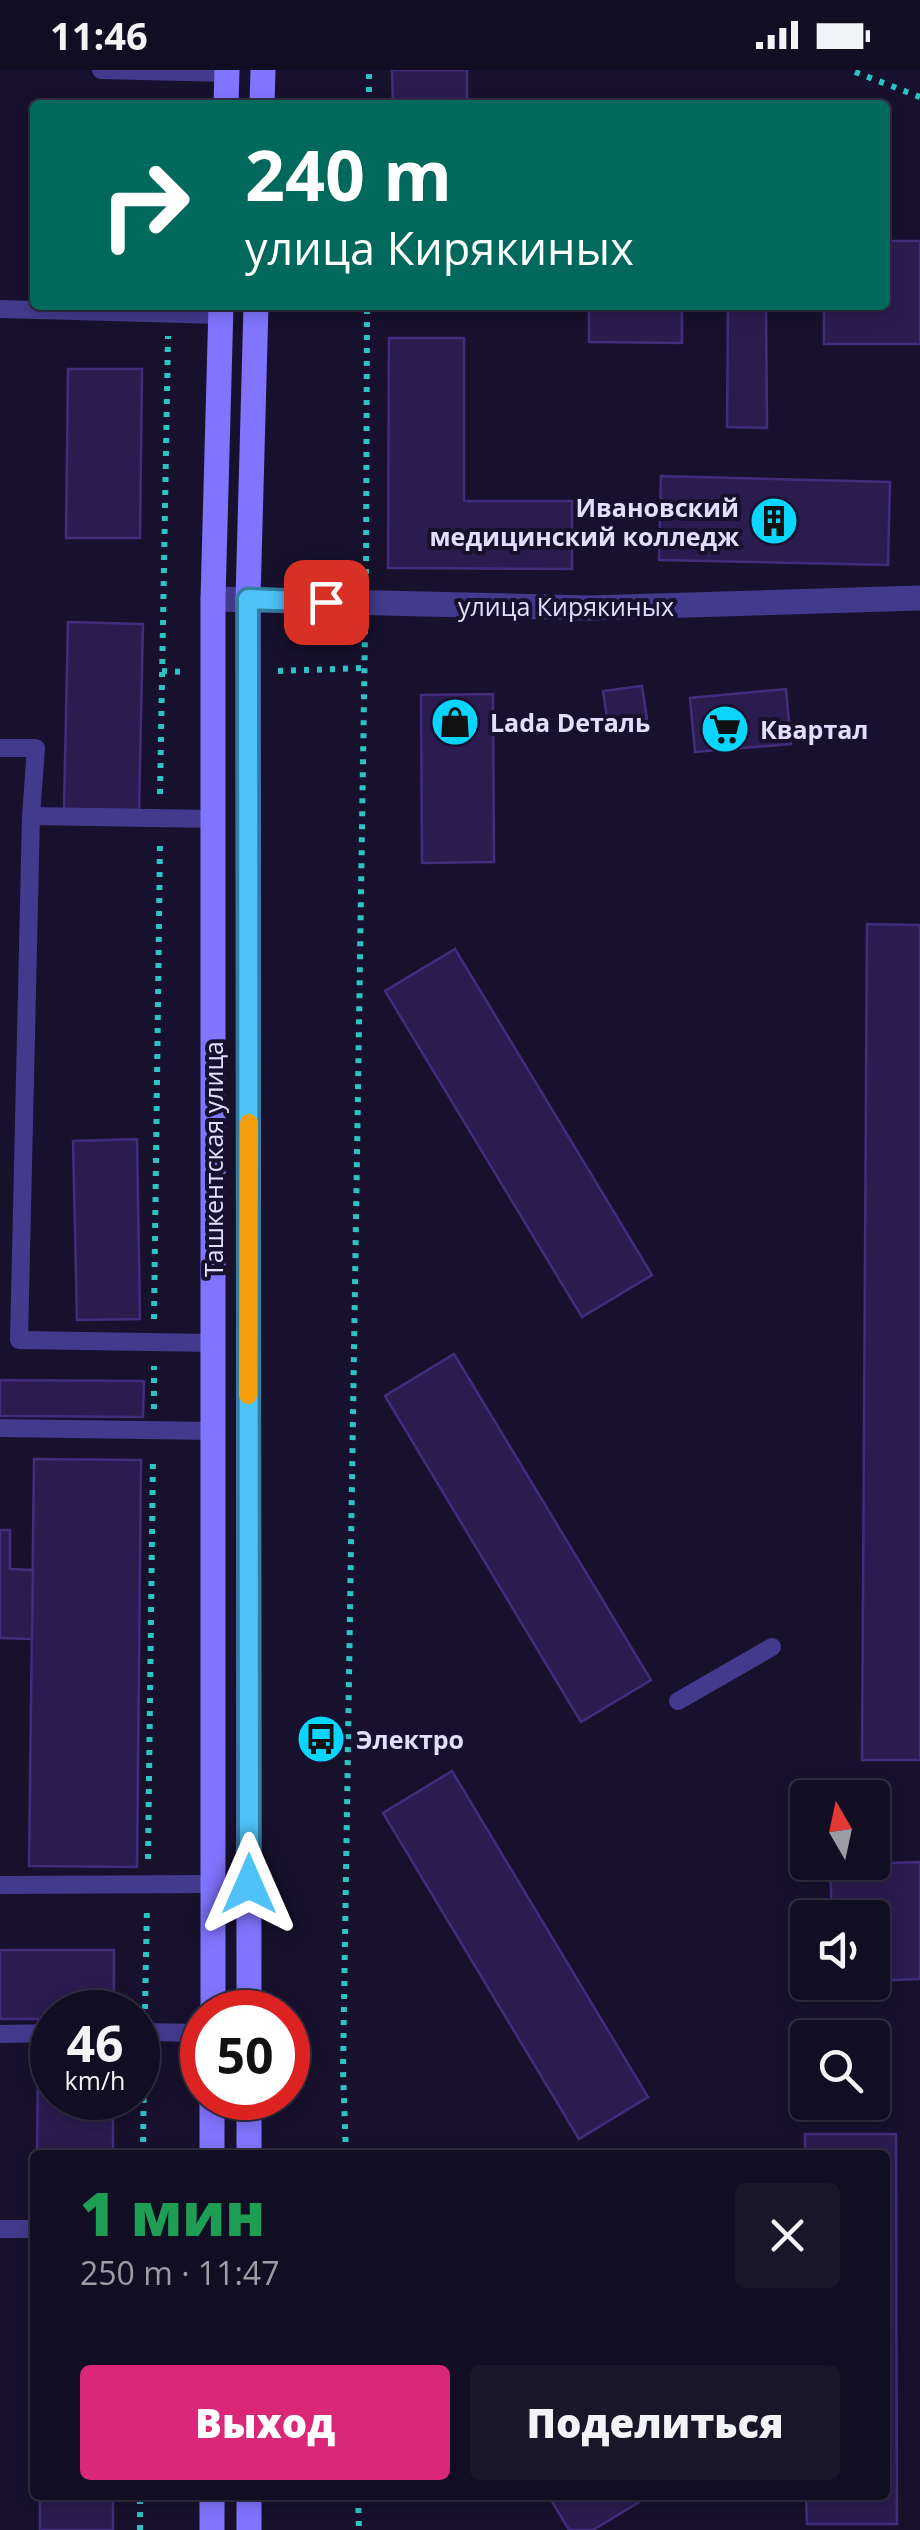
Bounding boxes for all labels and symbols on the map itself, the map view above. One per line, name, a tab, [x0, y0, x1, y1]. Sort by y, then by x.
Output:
place label: Ивановский медицинский колледж	[430, 490, 739, 553]
building icon: Ивановский медицинский колледж	[748, 495, 800, 547]
pin	[284, 560, 369, 645]
street label: улица Кирякиных	[458, 589, 674, 623]
shop icon: Lada Dеталь	[429, 696, 481, 748]
supermarket icon: Квартал	[699, 703, 751, 755]
place label: Lada Dеталь	[490, 705, 650, 739]
place label: Квартал	[760, 712, 869, 746]
street label: Ташкентская улица	[196, 1041, 230, 1277]
bus stop icon: Электро	[295, 1713, 347, 1765]
place label: Электро	[356, 1722, 464, 1756]
north arrow	[790, 1780, 890, 1880]
position arrow	[197, 1832, 301, 1936]
speed limit sign: 50	[180, 1990, 310, 2120]

